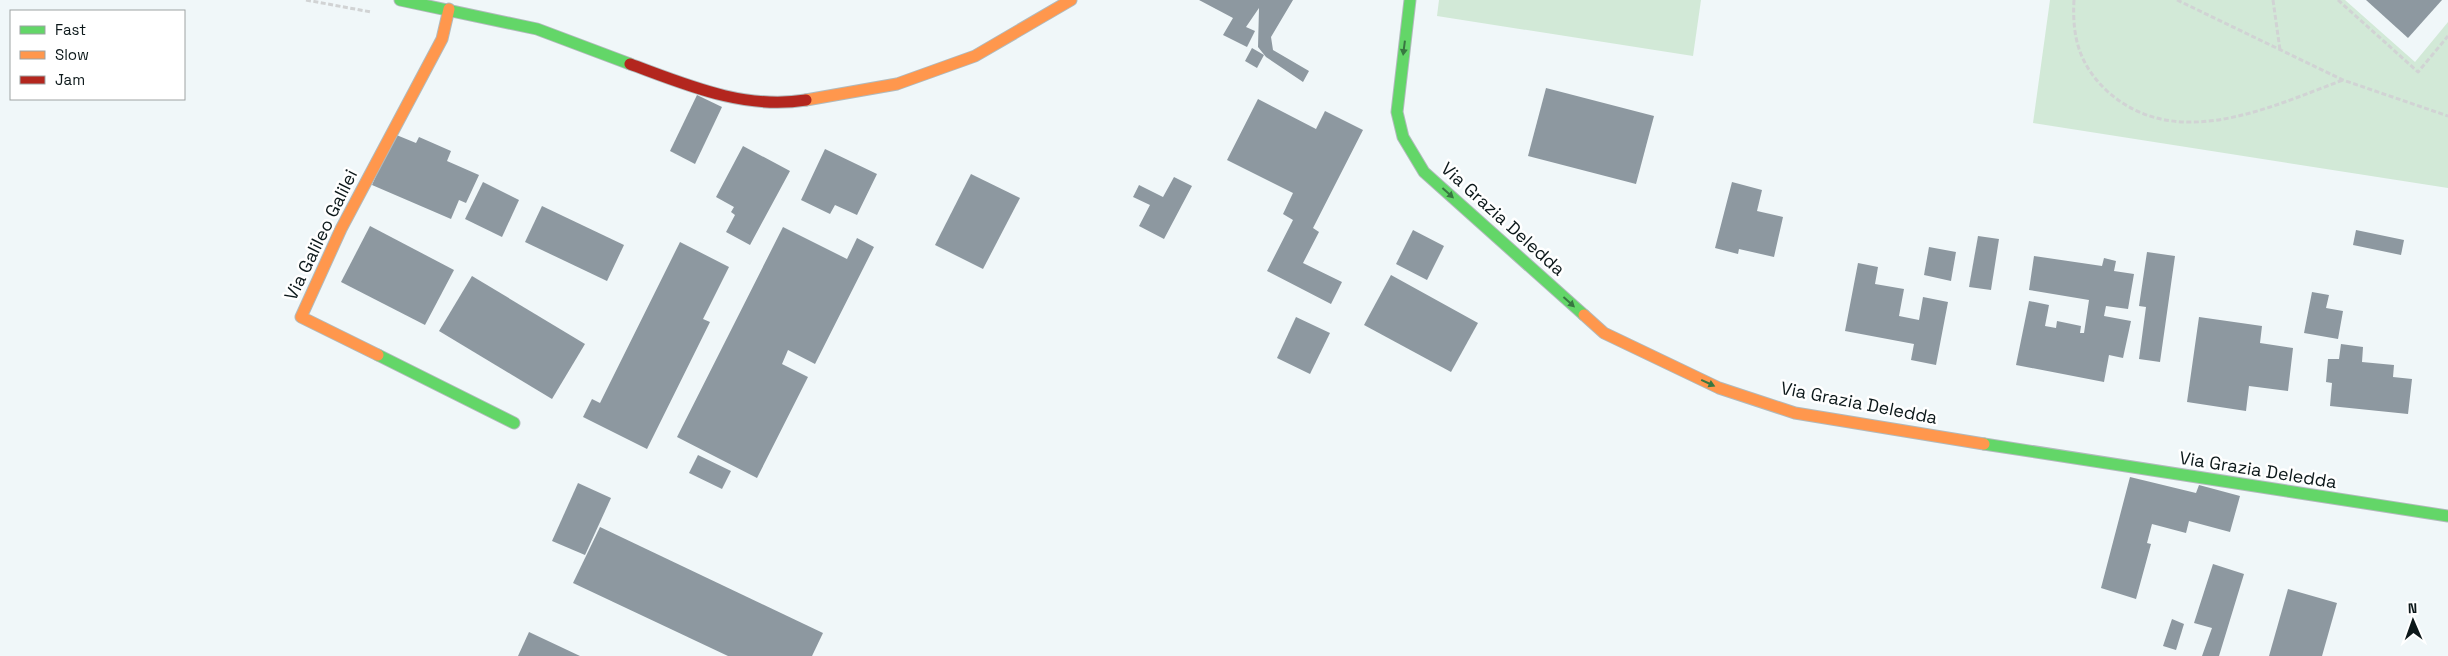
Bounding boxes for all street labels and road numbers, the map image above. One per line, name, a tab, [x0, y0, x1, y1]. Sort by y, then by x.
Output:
street label: Via Grazia Deledda	[1436, 157, 1570, 280]
street label: Via Galileo Galilei	[279, 166, 362, 304]
street label: Via Grazia Deledda	[1779, 376, 1939, 429]
street label: Via Grazia Deledda	[2178, 446, 2338, 493]

